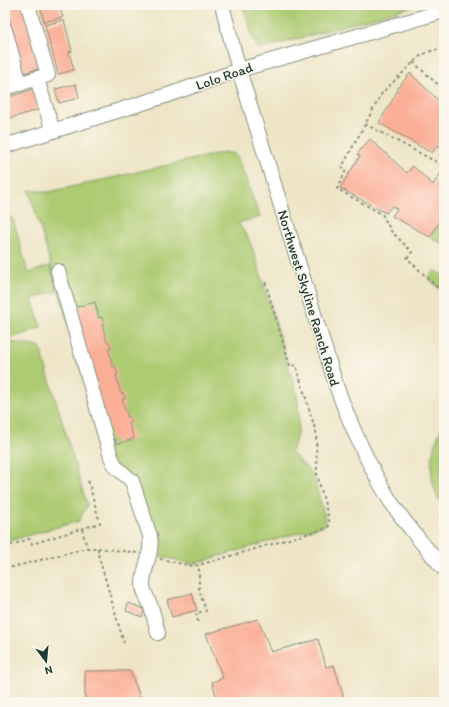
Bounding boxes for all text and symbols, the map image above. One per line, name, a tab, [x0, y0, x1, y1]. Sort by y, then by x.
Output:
street label: Lolo Road	[193, 59, 255, 94]
street label: Northwest Skyline Ranch Road	[274, 208, 344, 389]
north arrow	[26, 641, 66, 681]
text: N	[43, 663, 54, 677]

